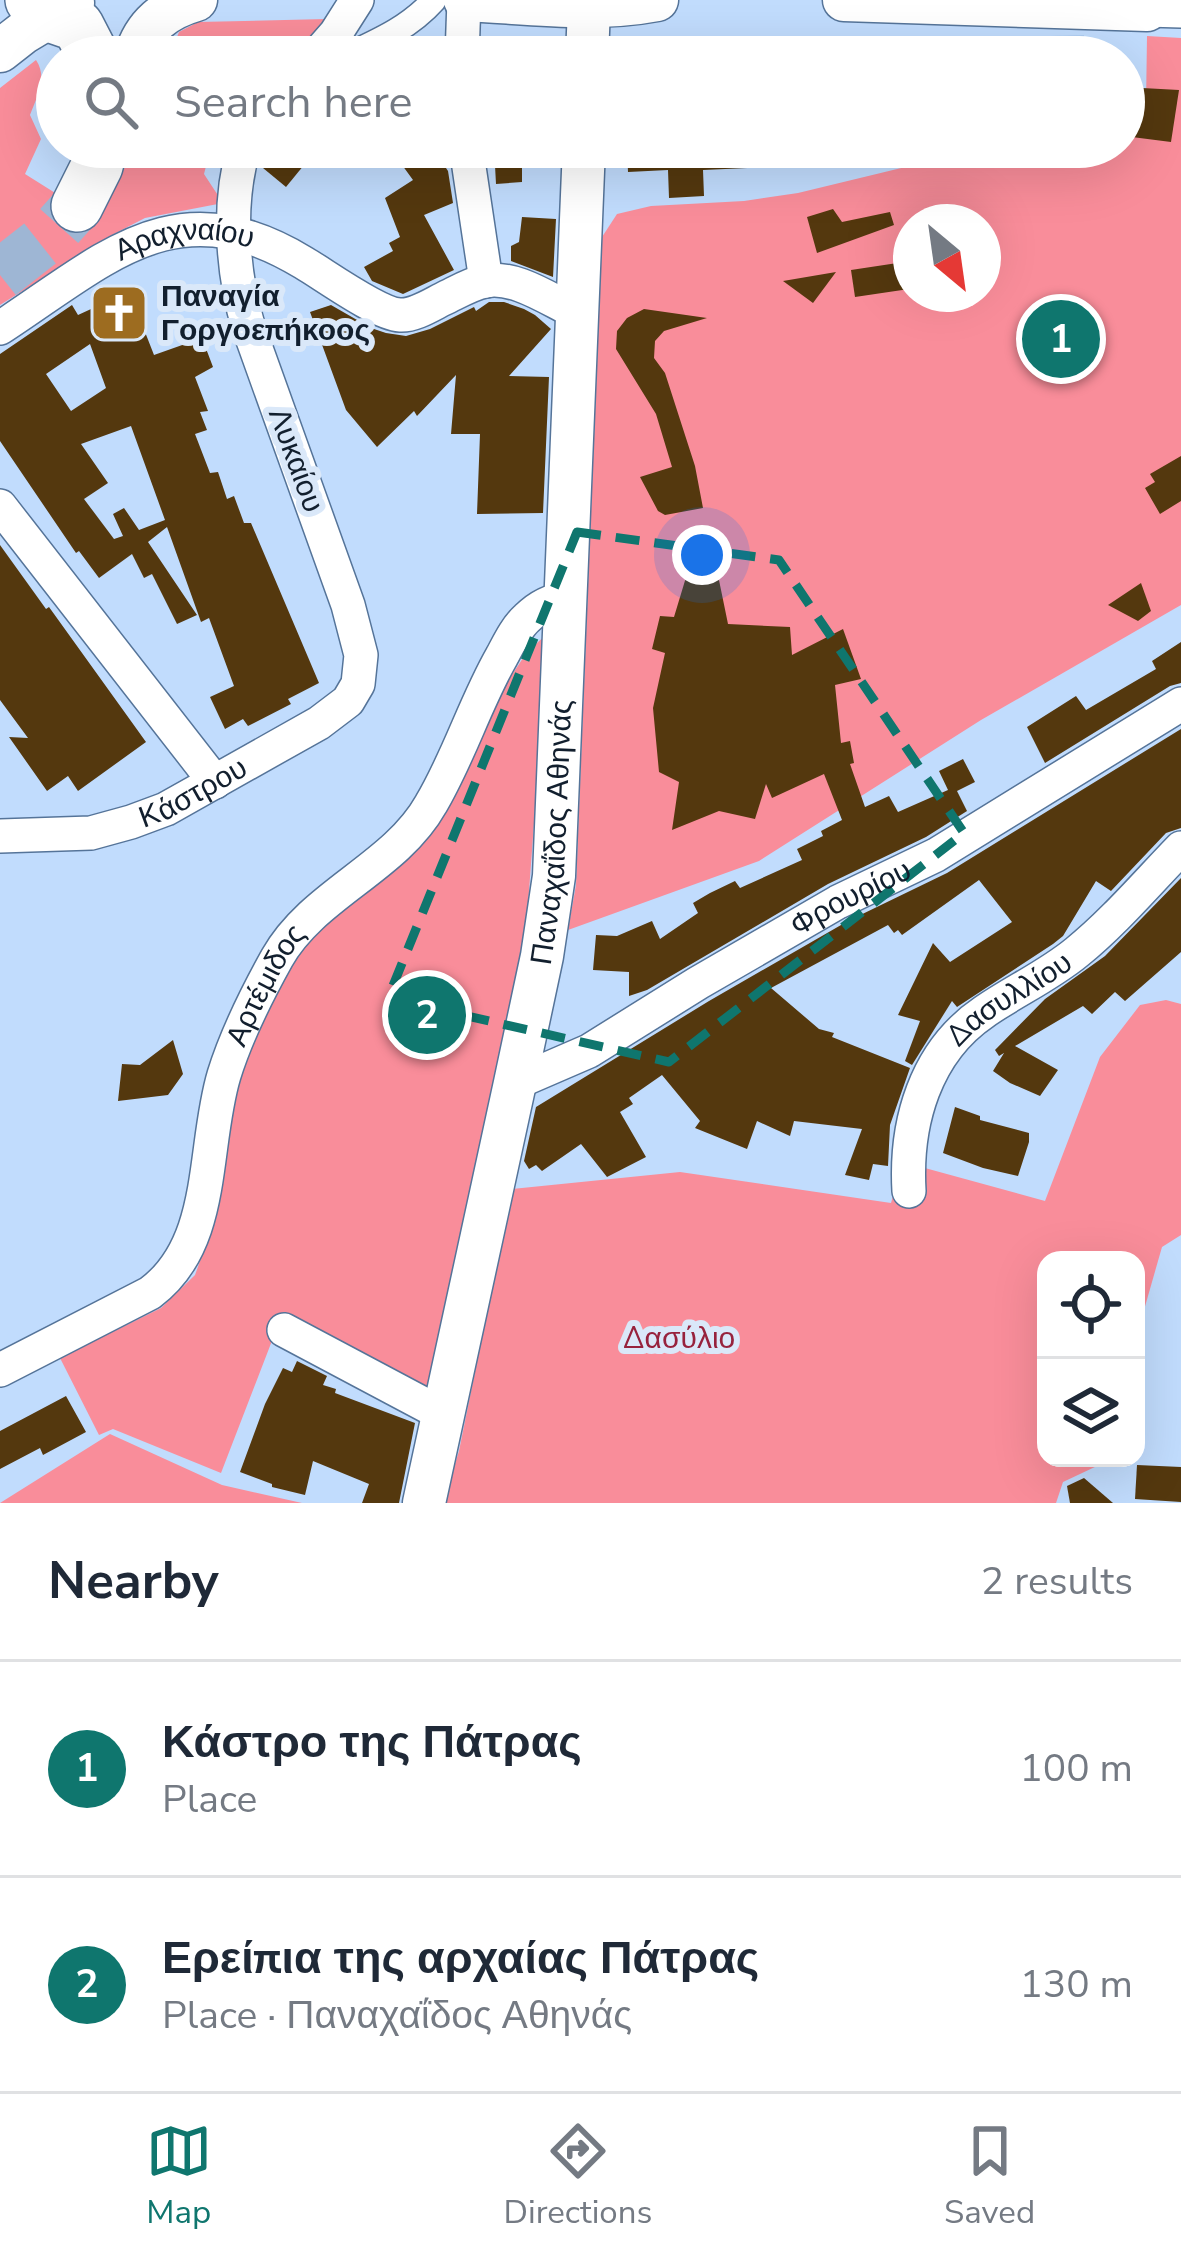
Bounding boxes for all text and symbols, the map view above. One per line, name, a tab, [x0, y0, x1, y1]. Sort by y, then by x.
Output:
search box	[36, 36, 1145, 168]
icon: search	[78, 69, 144, 135]
text: Search here	[174, 72, 413, 133]
north arrow	[893, 204, 1001, 312]
street label: Αραχναίου	[108, 209, 260, 271]
place label: Παναγία Γοργοεπήκοος	[161, 276, 370, 351]
church icon: Παναγία Γοργοεπήκοος	[88, 282, 150, 344]
pin: 1	[1022, 294, 1100, 384]
street label: Λυκαίου	[258, 402, 334, 518]
your location	[672, 525, 732, 585]
street label: Παναχαΐδος Αθηνάς	[520, 699, 582, 968]
street label: Κάστρου	[133, 747, 254, 838]
street label: Φρουρίου	[782, 850, 918, 946]
street label: Αρτέμιδος	[216, 915, 315, 1052]
street label: Δασυλλίου	[936, 942, 1080, 1055]
pin: 2	[388, 970, 466, 1060]
map controls	[1037, 1251, 1145, 1467]
button: locate	[1037, 1251, 1145, 1359]
park label: Δασύλιο	[623, 1318, 735, 1359]
button: layers	[1037, 1359, 1145, 1467]
text: Nearby	[48, 1546, 219, 1616]
text: 2 results	[981, 1555, 1133, 1608]
text: Κάστρο της Πάτρας	[162, 1712, 582, 1773]
text: 1	[75, 1742, 99, 1795]
text: 100 m	[1019, 1742, 1133, 1795]
text: Place	[162, 1773, 257, 1826]
text: Ερείπια της αρχαίας Πάτρας	[162, 1928, 759, 1989]
text: 2	[75, 1958, 99, 2011]
text: 130 m	[1019, 1958, 1133, 2011]
text: Place · Παναχαΐδος Αθηνάς	[162, 1989, 632, 2042]
tab: Map	[146, 2118, 212, 2235]
tab: Directions	[504, 2118, 652, 2235]
tab: Saved	[944, 2118, 1035, 2235]

